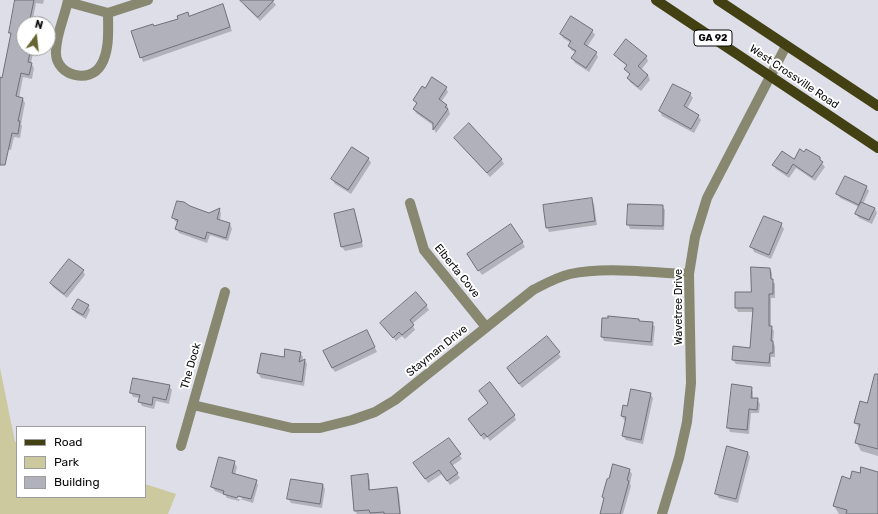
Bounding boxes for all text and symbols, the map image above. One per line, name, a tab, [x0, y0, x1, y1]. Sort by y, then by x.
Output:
north arrow	[16, 16, 56, 56]
text: N	[33, 18, 44, 32]
road number: GA 92	[694, 30, 732, 46]
street label: West Crossville Road	[747, 42, 841, 112]
street label: Elberta Cove	[431, 242, 483, 300]
street label: Wavetree Drive	[672, 269, 686, 345]
street label: Stayman Drive	[404, 322, 470, 380]
street label: The Dock	[178, 341, 204, 391]
legend	[16, 426, 146, 498]
text: Road	[54, 435, 82, 449]
text: Park	[54, 455, 79, 469]
text: Building	[54, 475, 100, 489]

